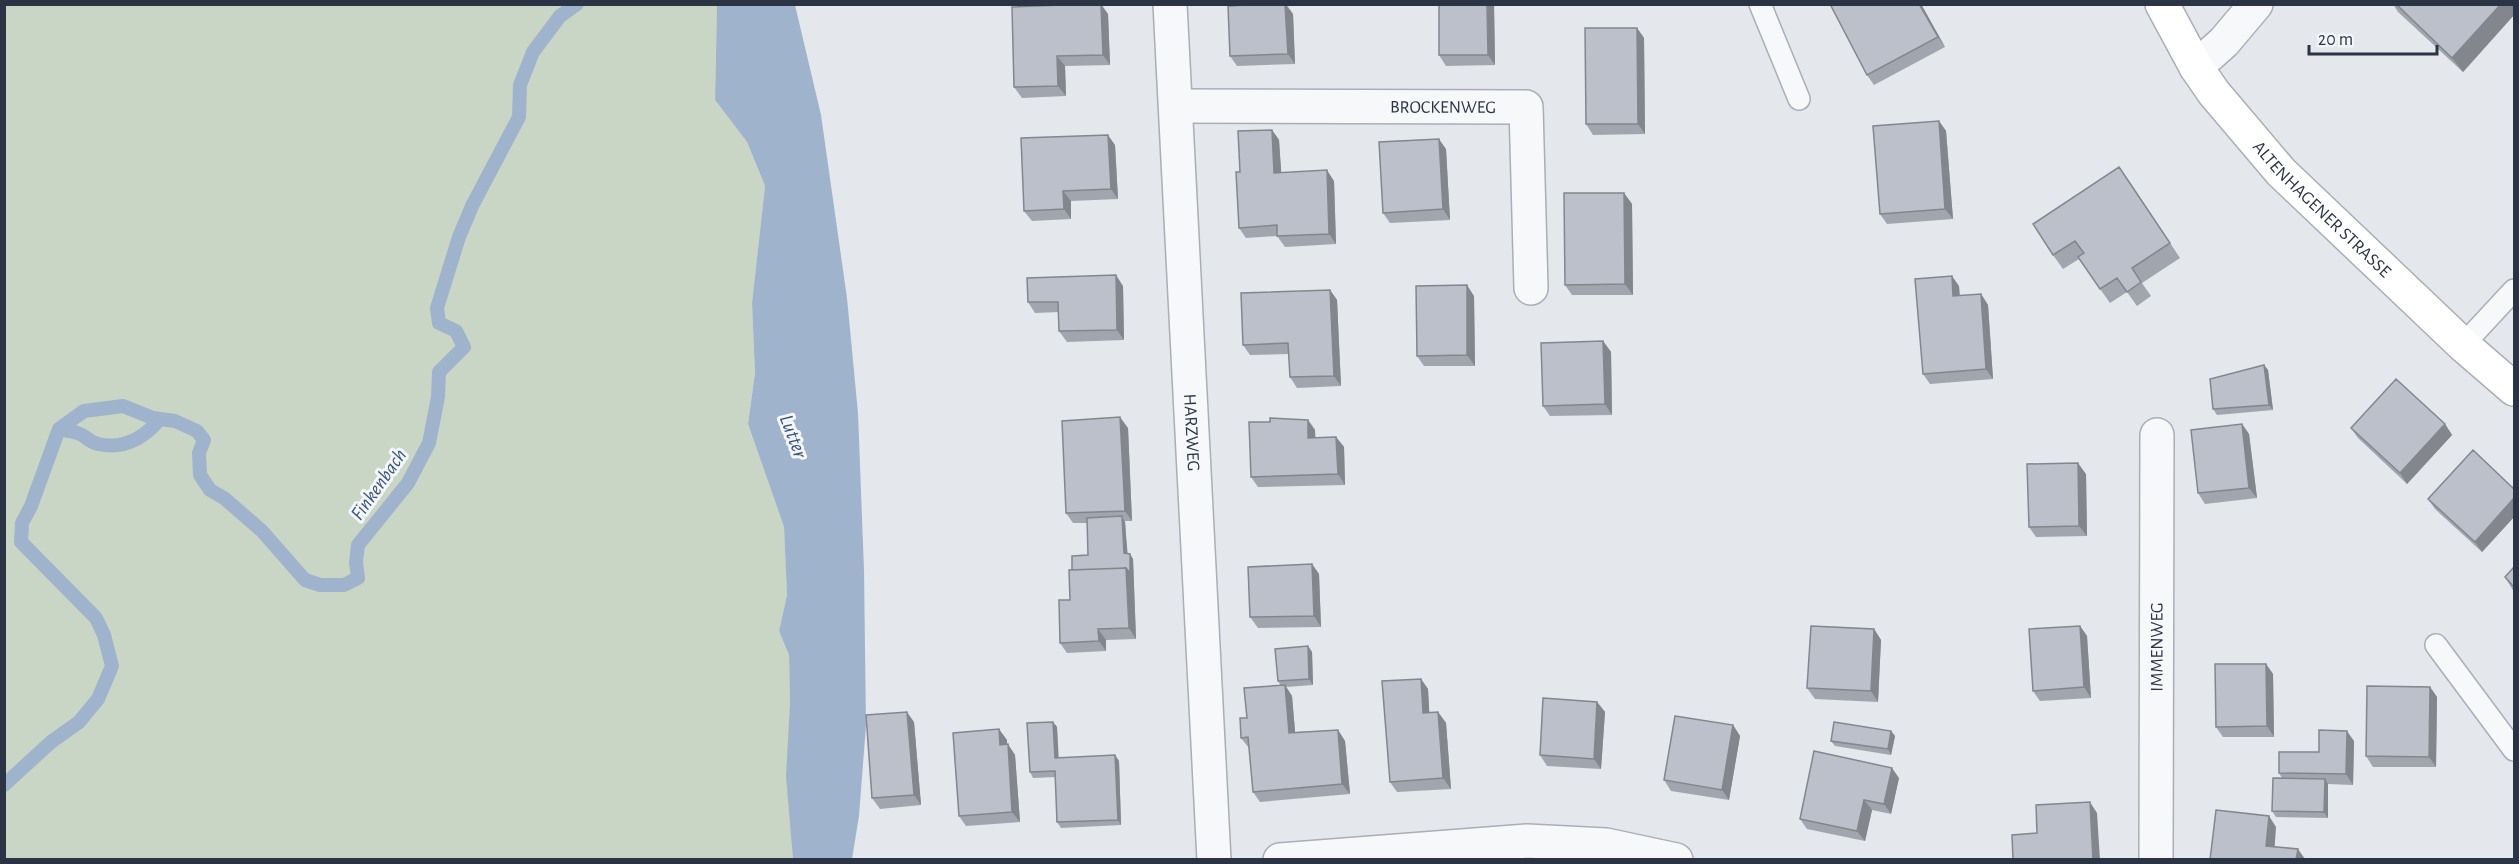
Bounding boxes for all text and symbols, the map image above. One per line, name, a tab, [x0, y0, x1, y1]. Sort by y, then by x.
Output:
scale bar	[2309, 18, 2436, 56]
text: 20 m	[2318, 31, 2353, 49]
street label: BROCKENWEG	[1390, 99, 1496, 117]
street label: ALTENHAGENER STRASSE	[2249, 138, 2394, 282]
street label: HARZWEG	[1180, 393, 1202, 472]
water label: Lutter	[776, 412, 811, 461]
water label: Finkenbach	[347, 445, 410, 524]
street label: IMMENWEG	[2148, 602, 2167, 692]

